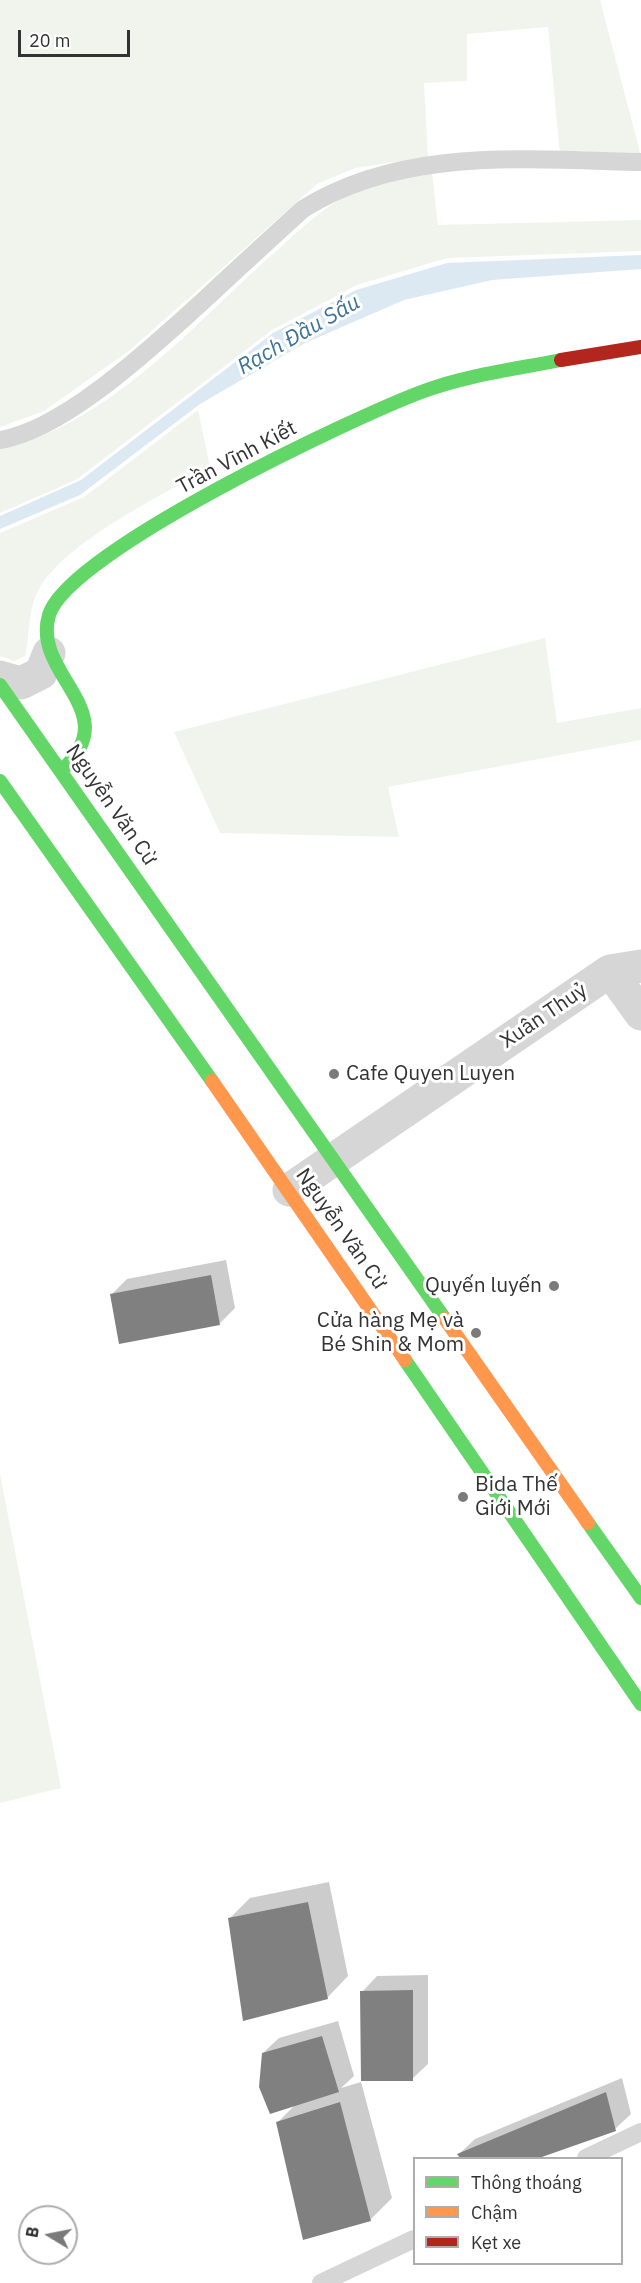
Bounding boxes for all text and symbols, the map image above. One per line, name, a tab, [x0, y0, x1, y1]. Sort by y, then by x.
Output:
scale bar	[21, 18, 134, 56]
text: 20 m	[29, 29, 71, 52]
water label: Rạch Đầu Sấu	[233, 289, 365, 381]
street label: Trần Vĩnh Kiết	[173, 416, 301, 500]
street label: Nguyễn Văn Cừ	[60, 740, 162, 870]
street label: Xuân Thuỷ	[496, 978, 592, 1054]
place label: Cafe Quyen Luyen	[346, 1061, 515, 1087]
marker: Cafe Quyen Luyen	[327, 1067, 341, 1081]
street label: Nguyễn Văn Cừ	[290, 1164, 392, 1294]
place label: Quyến luyến	[425, 1273, 542, 1299]
marker: Quyến luyến	[547, 1279, 561, 1293]
place label: Cửa hàng Mẹ và Bé Shin & Mom	[317, 1308, 464, 1358]
marker: Cửa hàng Mẹ và Bé Shin & Mom	[469, 1326, 483, 1340]
place label: Bida Thế Giới Mới	[475, 1472, 558, 1522]
marker: Bida Thế Giới Mới	[456, 1490, 470, 1504]
legend	[413, 2157, 623, 2265]
text: Thông thoáng	[471, 2171, 582, 2194]
text: Chậm	[471, 2201, 518, 2224]
north arrow	[18, 2205, 78, 2265]
text: B	[21, 2225, 43, 2239]
text: Kẹt xe	[471, 2231, 521, 2254]

